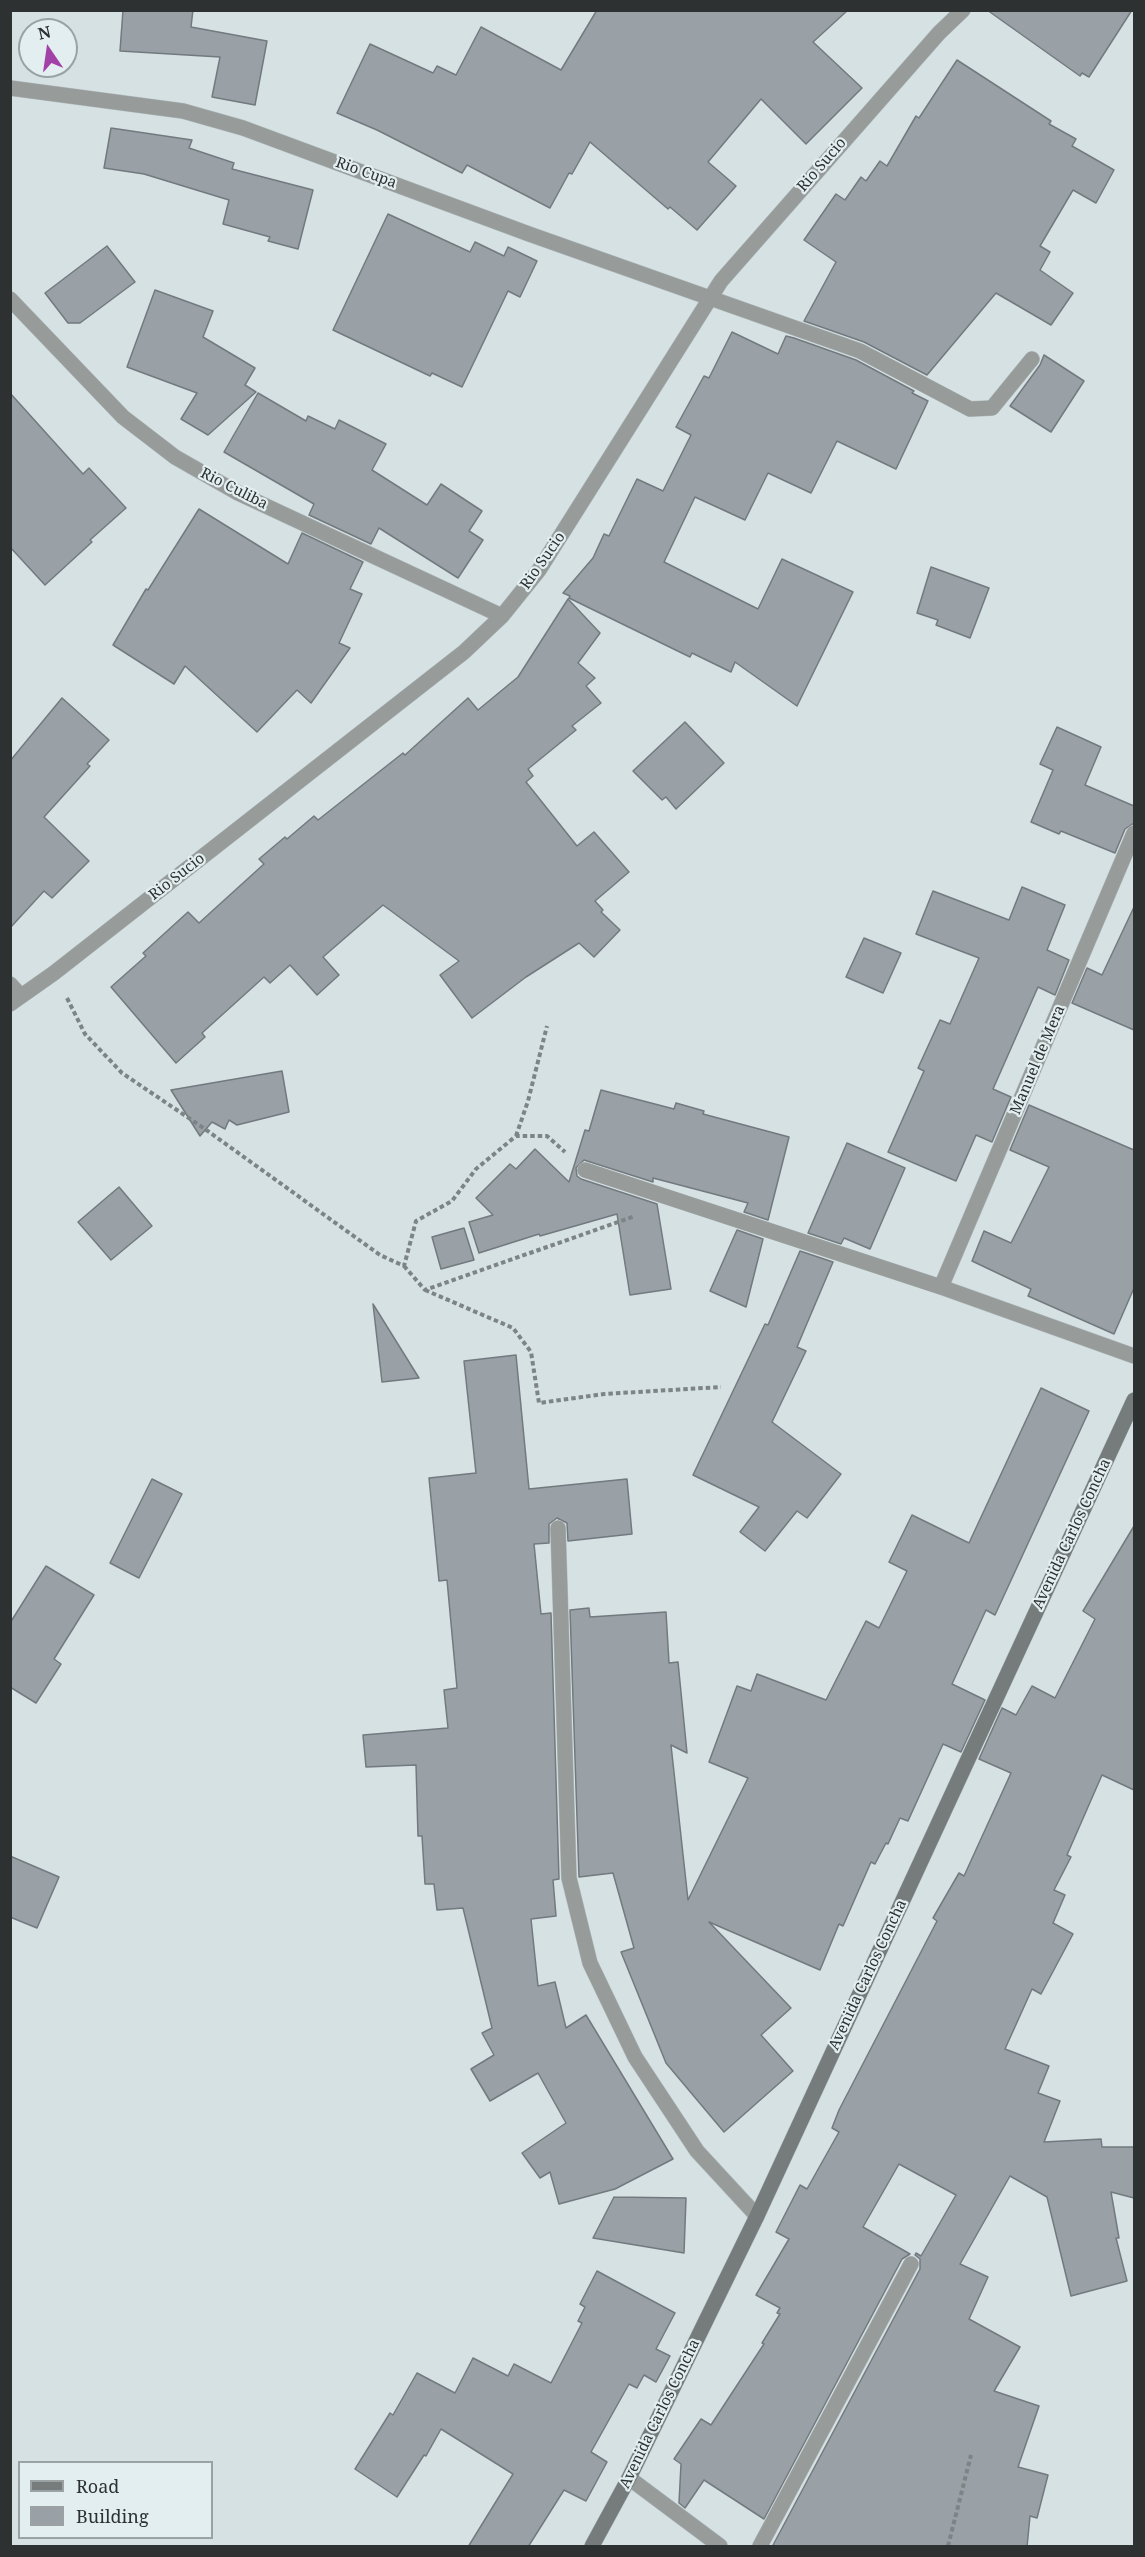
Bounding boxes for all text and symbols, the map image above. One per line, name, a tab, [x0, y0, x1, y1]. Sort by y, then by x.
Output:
north arrow	[18, 18, 78, 78]
text: N	[36, 20, 53, 45]
street label: Rio Sucio	[794, 134, 850, 196]
street label: Rio Cupa	[333, 154, 399, 192]
street label: Rio Culiba	[197, 464, 271, 514]
street label: Rio Sucio	[517, 529, 569, 593]
street label: Rio Sucio	[146, 850, 208, 904]
street label: Manuel de Mera	[1007, 1003, 1069, 1117]
street label: Avenida Carlos Concha	[1029, 1456, 1115, 1612]
street label: Avenida Carlos Concha	[825, 1897, 911, 2053]
street label: Avenida Carlos Concha	[616, 2336, 704, 2492]
legend	[18, 2461, 213, 2539]
text: Road	[76, 2474, 119, 2498]
text: Building	[76, 2504, 149, 2528]

